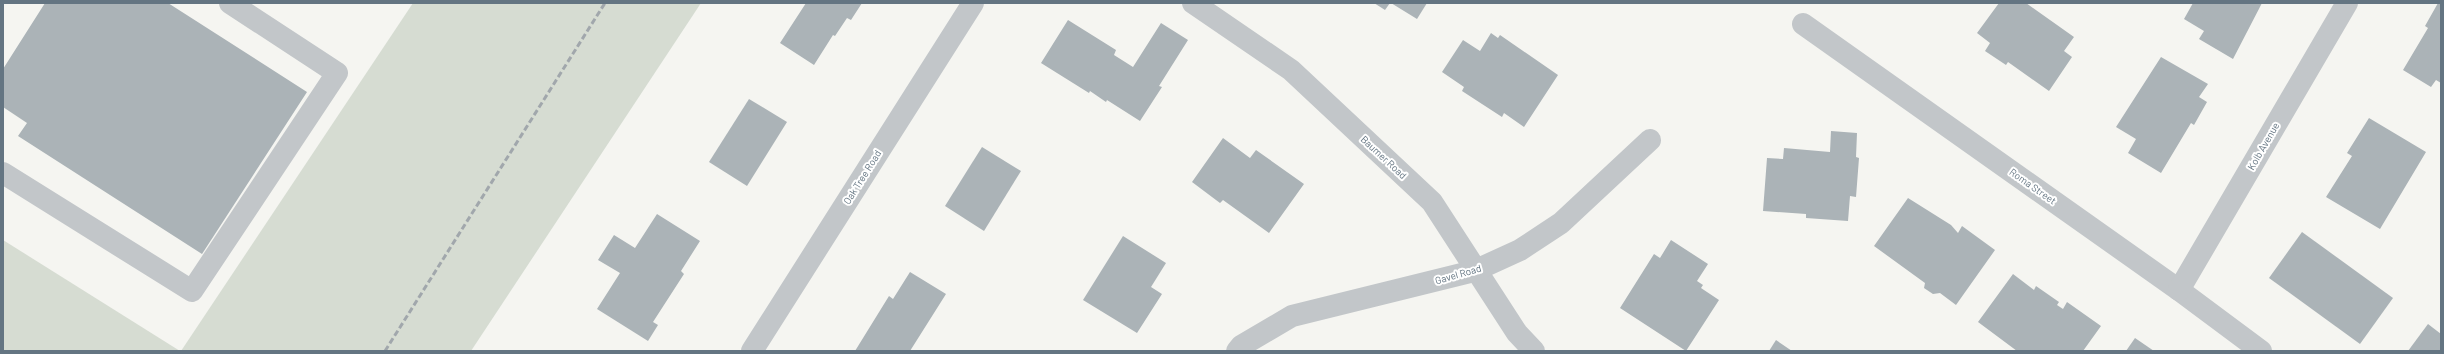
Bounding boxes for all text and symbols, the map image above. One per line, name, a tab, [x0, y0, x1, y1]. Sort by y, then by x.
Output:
street label: Kolb Avenue	[2245, 120, 2281, 172]
street label: Baumer Road	[1359, 133, 1409, 181]
street label: Oak Tree Road	[841, 148, 883, 206]
street label: Roma Street	[2007, 166, 2059, 207]
street label: Gavel Road	[1434, 262, 1482, 286]

